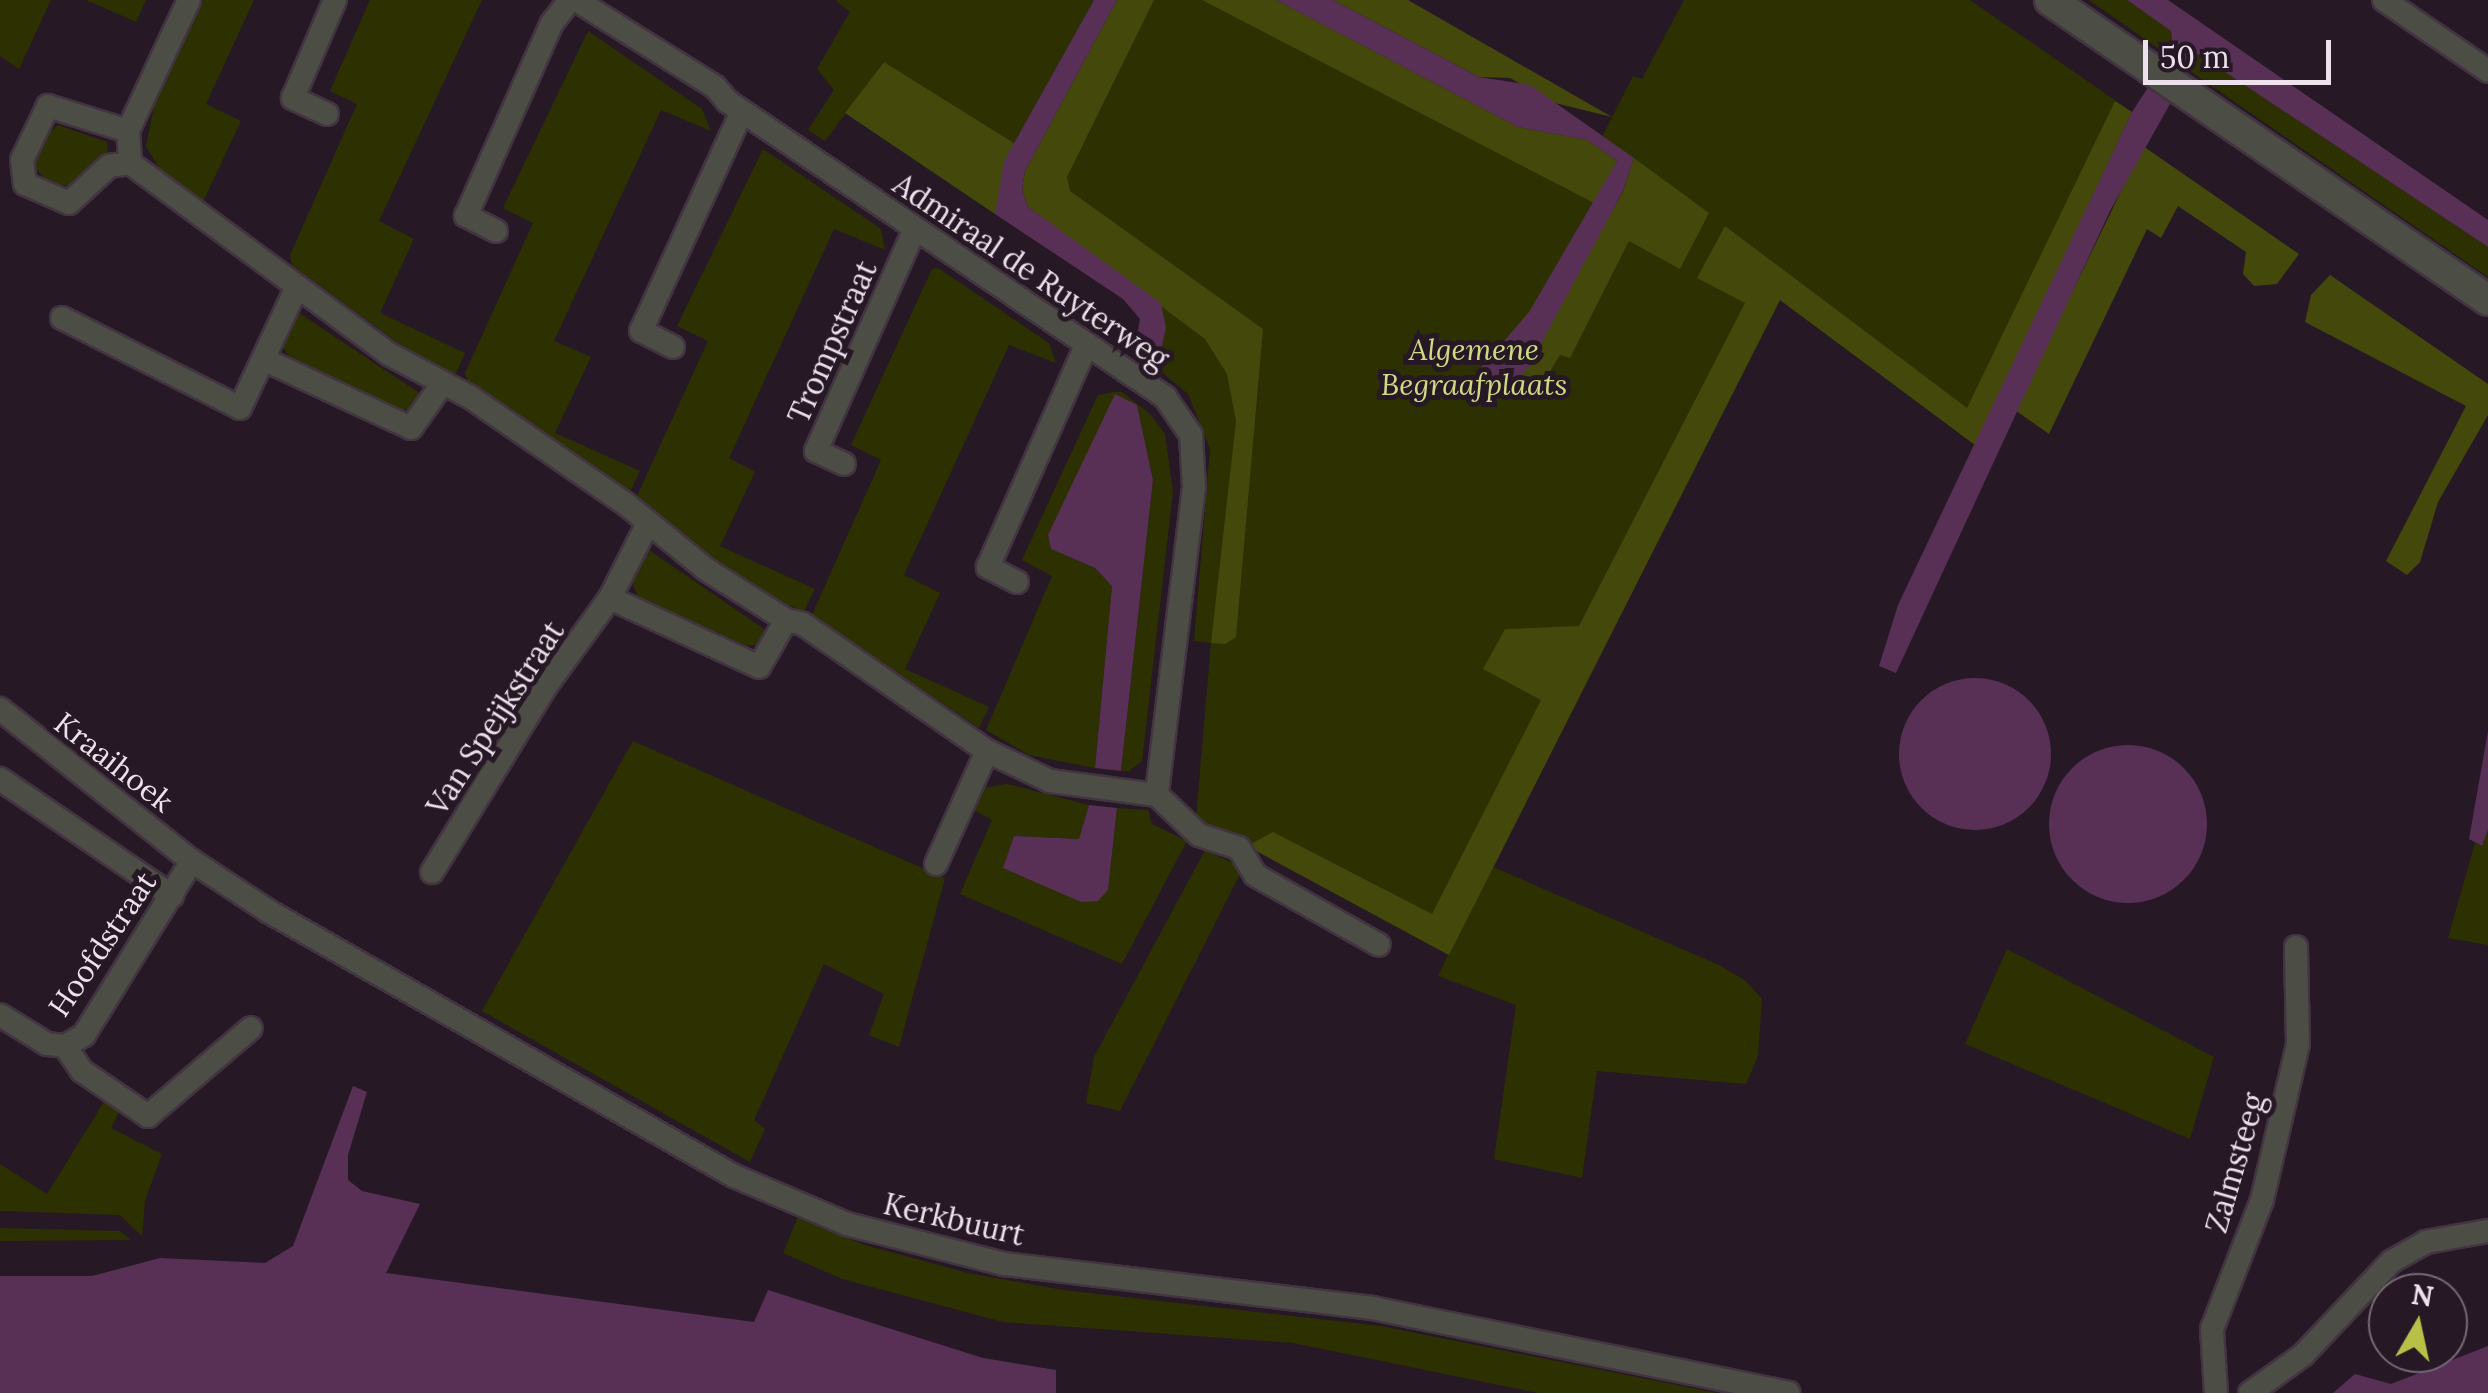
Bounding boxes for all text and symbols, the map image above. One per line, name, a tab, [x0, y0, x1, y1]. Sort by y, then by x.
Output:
scale bar	[2148, 20, 2336, 82]
text: 50 m	[2160, 38, 2230, 76]
street label: Admiraal de Ruyterweg	[887, 165, 1175, 377]
street label: Trompstraat	[780, 255, 884, 429]
park label: Algemene Begraafplaats	[1381, 331, 1567, 402]
street label: Van Speijkstraat	[419, 614, 571, 822]
street label: Kraaihoek	[48, 705, 180, 819]
street label: Hoofdstraat	[41, 865, 163, 1023]
street label: Zalmsteeg	[2198, 1089, 2272, 1237]
street label: Kerkbuurt	[880, 1185, 1028, 1253]
north arrow	[2368, 1273, 2468, 1373]
text: N	[2409, 1276, 2436, 1315]

